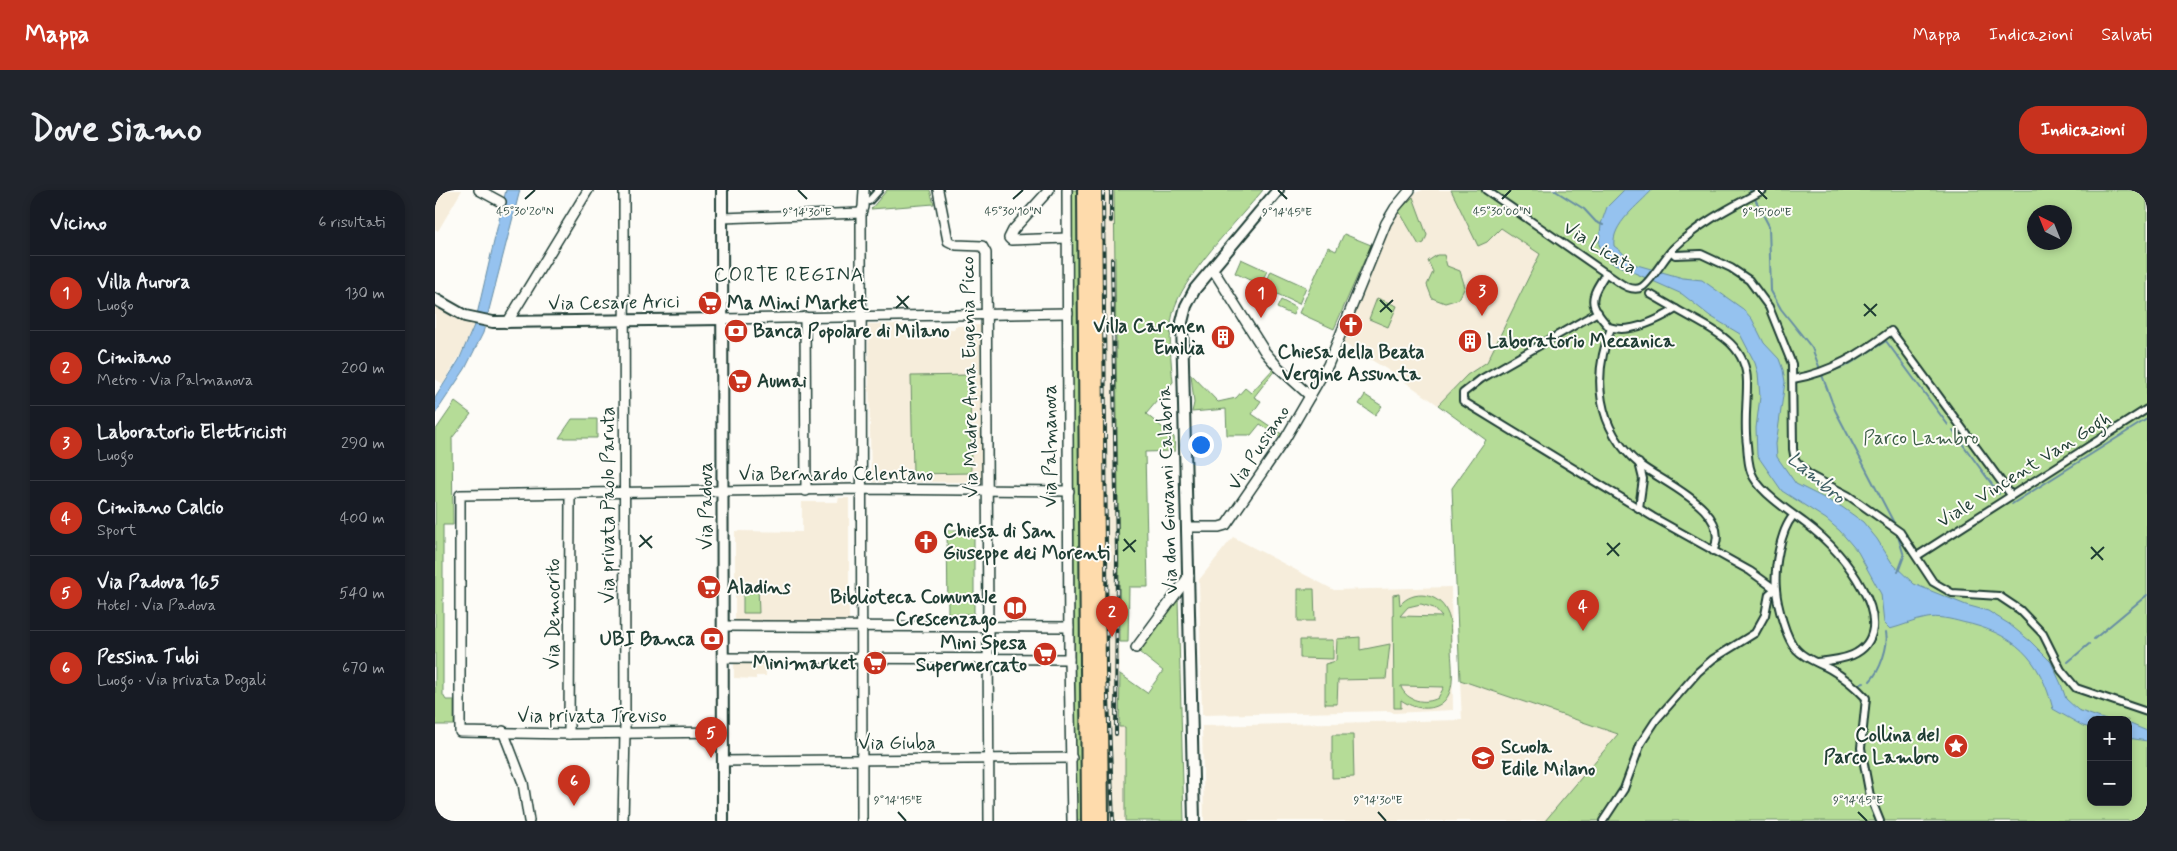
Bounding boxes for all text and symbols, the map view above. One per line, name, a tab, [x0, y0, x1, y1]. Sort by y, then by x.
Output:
text: Mappa	[25, 20, 89, 51]
text: Mappa	[1913, 23, 1961, 47]
text: Indicazioni	[1989, 23, 2073, 47]
text: Salvati	[2101, 23, 2152, 47]
button: Indicazioni	[2019, 106, 2147, 154]
text: Dove siamo	[30, 107, 202, 153]
text: 45°30'20"N	[496, 204, 554, 220]
text: 45°30'10"N	[985, 204, 1041, 220]
text: 45°30'00"N	[1473, 204, 1531, 220]
text: 9°14'30"E	[783, 205, 831, 221]
text: 9°14'45"E	[1262, 205, 1312, 221]
text: 9°15'00"E	[1742, 205, 1792, 221]
north arrow	[2027, 205, 2072, 250]
text: Vicino	[50, 209, 107, 237]
text: 6 risultati	[318, 212, 385, 233]
street label: Via Licata	[1558, 215, 1642, 281]
street label: Via Madre Anna Eugenia Picco	[955, 256, 986, 498]
district label: CORTE REGINA	[714, 262, 864, 289]
text: Villa Aurora	[97, 270, 190, 295]
pin: 3	[1466, 275, 1498, 316]
pin: 1	[1245, 277, 1277, 318]
text: 1	[62, 283, 70, 304]
text: 130 m	[344, 283, 385, 304]
street label: Via Cesare Arici	[548, 289, 680, 317]
supermarket icon: Ma Mini Market	[697, 290, 723, 316]
place label: Ma Mini Market	[727, 291, 869, 316]
text: Luogo	[97, 295, 134, 316]
church icon: Chiesa della Beata Vergine Assunta	[1338, 312, 1364, 338]
place label: Villa Carmen Emilia	[1093, 314, 1205, 361]
bank icon: Banca Popolare di Milano	[723, 318, 749, 344]
place label: Banca Popolare di Milano	[753, 319, 950, 344]
building icon: Villa Carmen Emilia	[1210, 324, 1236, 350]
building icon: Laboratorio Meccanica	[1457, 328, 1483, 354]
place label: Laboratorio Meccanica	[1487, 329, 1675, 354]
place label: Chiesa della Beata Vergine Assunta	[1277, 340, 1425, 390]
text: Cimiano	[97, 345, 171, 370]
text: 2	[62, 358, 70, 379]
text: 200 m	[341, 358, 385, 379]
supermarket icon: Aumai	[727, 368, 753, 394]
place label: Aumai	[757, 369, 807, 394]
text: Metro · Via Palmanova	[97, 370, 253, 391]
street label: Via Palmanova	[1038, 385, 1063, 507]
street label: Via don Giovanni Calabria	[1152, 385, 1184, 595]
street label: Via Pusiano	[1222, 401, 1296, 495]
street label: Via privata Paolo Paruta	[596, 406, 621, 604]
street label: Viale Vincent Van Gogh	[1932, 406, 2117, 536]
text: Laboratorio Elettricisti	[97, 420, 287, 445]
park label: Parco Lambro	[1863, 426, 1979, 451]
your location	[1188, 432, 1214, 458]
text: 3	[62, 433, 70, 454]
text: 290 m	[341, 433, 385, 454]
text: Luogo	[97, 445, 134, 466]
water label: Lambro	[1781, 446, 1852, 511]
street label: Via Padova	[694, 462, 719, 550]
street label: Via Bernardo Celentano	[739, 462, 933, 487]
text: Cimiano Calcio	[97, 495, 224, 520]
text: 4	[61, 508, 71, 529]
text: 400 m	[340, 508, 385, 529]
place label: Chiesa di San Giuseppe dei Morenti	[943, 519, 1110, 566]
text: Sport	[97, 520, 137, 541]
church icon: Chiesa di San Giuseppe dei Morenti	[913, 529, 939, 555]
street label: Via Democrito	[541, 558, 566, 670]
text: Via Padova 165	[97, 570, 220, 595]
supermarket icon: Aladins	[696, 574, 722, 600]
place label: Aladins	[727, 575, 791, 600]
text: 5	[61, 583, 71, 604]
text: 540 m	[339, 583, 385, 604]
place label: Biblioteca Comunale Crescenzago	[830, 585, 998, 633]
pin: 4	[1567, 590, 1599, 631]
text: Hotel · Via Padova	[97, 595, 216, 616]
library icon: Biblioteca Comunale Crescenzago	[1002, 595, 1028, 621]
pin: 2	[1096, 596, 1128, 637]
bank icon: UBI Banca	[699, 626, 725, 652]
place label: UBI Banca	[600, 627, 695, 652]
place label: Mini Spesa Supermercato	[916, 631, 1027, 678]
supermarket icon: Mini Spesa Supermercato	[1032, 641, 1058, 667]
text: Pessina Tubi	[97, 645, 199, 670]
supermarket icon: Minimarket	[862, 650, 888, 676]
place label: Minimarket	[753, 651, 857, 676]
text: 6	[62, 658, 70, 679]
text: 670 m	[342, 658, 385, 679]
text: Luogo · Via privata Dogali	[97, 670, 266, 691]
street label: Via privata Treviso	[517, 704, 667, 729]
map controls	[2087, 716, 2132, 806]
button: +	[2087, 716, 2132, 761]
pin: 5	[695, 717, 727, 758]
place label: Collina del Parco Lambro	[1824, 723, 1939, 770]
street label: Via Giuba	[858, 731, 936, 756]
place icon: Collina del Parco Lambro	[1943, 733, 1969, 759]
place label: Scuola Edile Milano	[1501, 735, 1595, 782]
school or university icon: Scuola Edile Milano	[1470, 745, 1496, 771]
button: −	[2087, 761, 2132, 806]
pin: 6	[558, 765, 590, 806]
text: 9°14'15"E	[874, 793, 922, 809]
text: 9°14'30"E	[1354, 793, 1402, 809]
text: 9°14'45"E	[1833, 793, 1883, 809]

